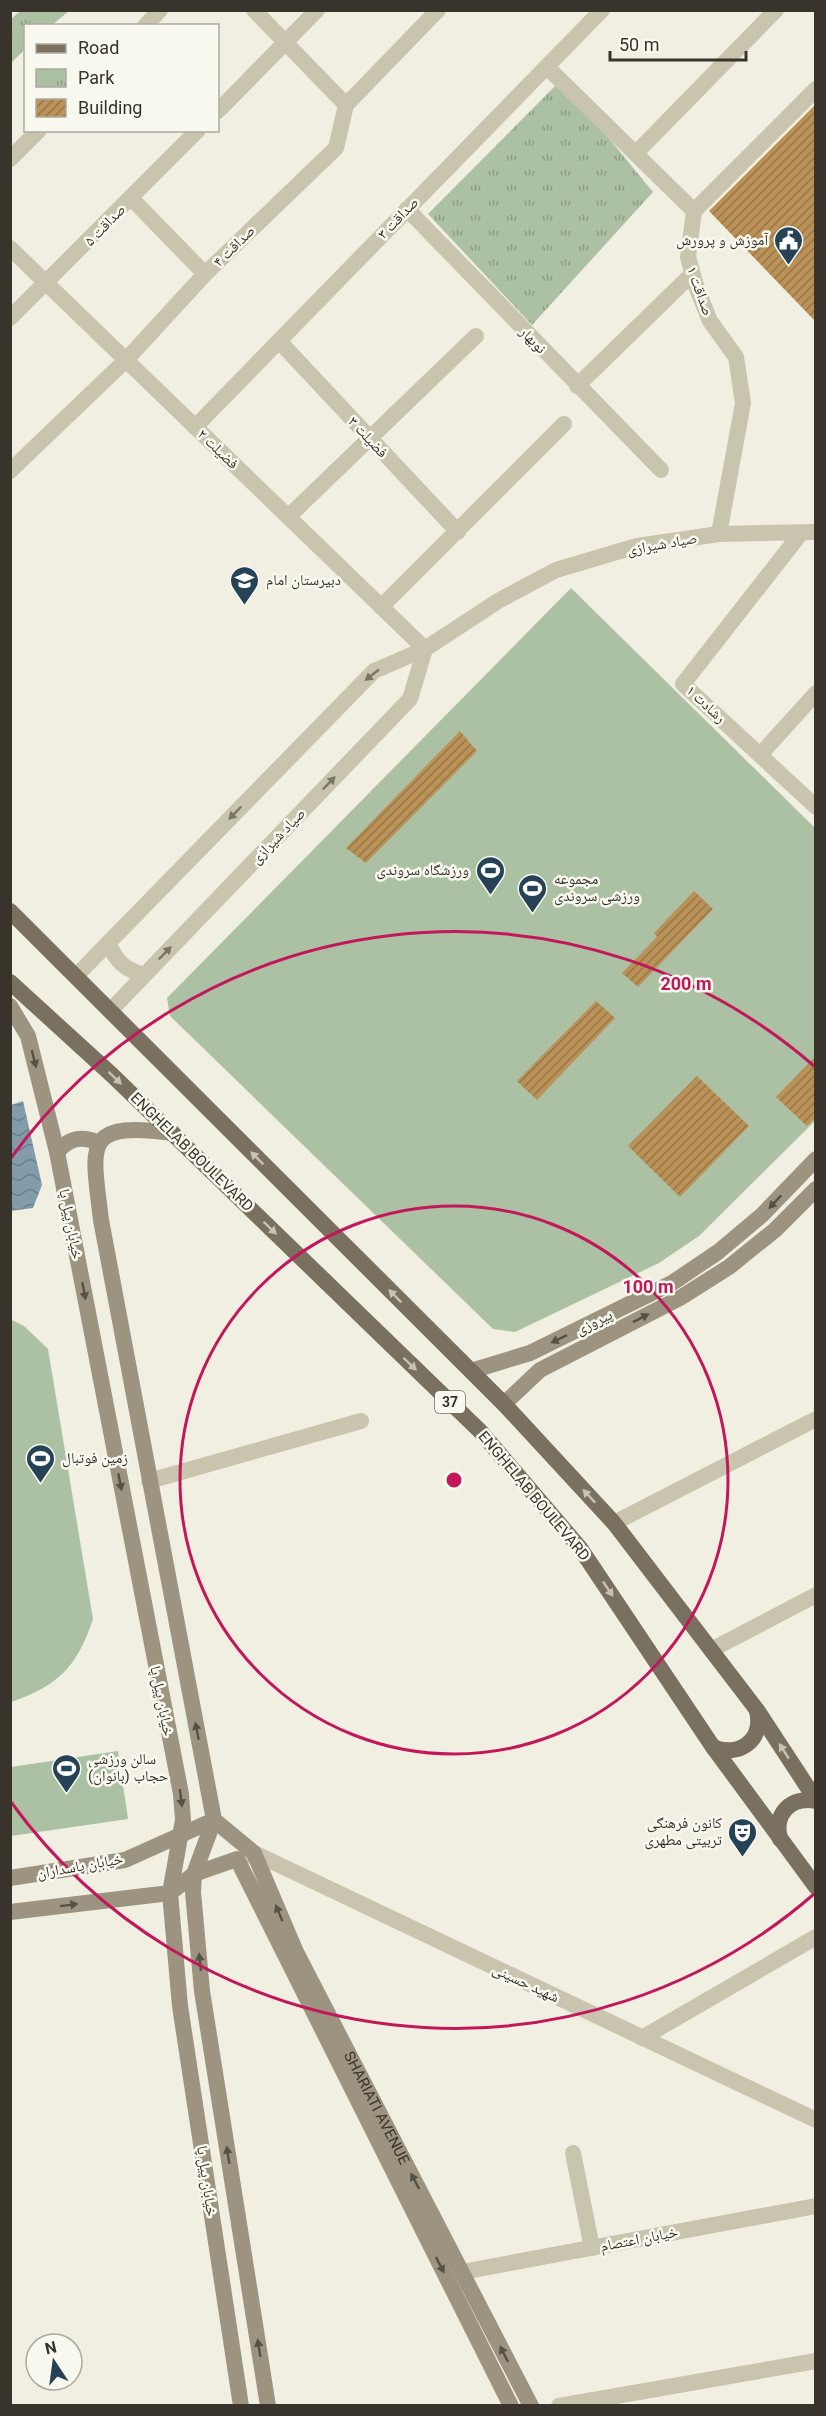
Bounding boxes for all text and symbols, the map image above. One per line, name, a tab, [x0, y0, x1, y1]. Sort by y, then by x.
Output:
legend	[24, 24, 219, 132]
scale bar	[610, 24, 746, 62]
text: 50 m	[619, 34, 659, 55]
text: Road	[78, 37, 119, 58]
text: Park	[78, 67, 115, 88]
text: Building	[78, 97, 142, 118]
street label: صداقت ۳	[374, 193, 422, 243]
street label: صداقت ۵	[81, 200, 129, 250]
street label: صداقت ۴	[209, 221, 259, 271]
public building icon: آموزش و پرورش	[773, 224, 805, 266]
place label: آموزش و پرورش	[676, 231, 769, 250]
street label: صداقت ۱	[683, 264, 717, 318]
street label: نوبهار	[515, 322, 550, 357]
street label: فضیلت ۳	[344, 413, 392, 461]
street label: فضیلت ۲	[194, 425, 242, 473]
street label: صیاد شیرازی	[626, 529, 699, 560]
school or university icon: دبیرستان امام	[229, 564, 261, 606]
place label: دبیرستان امام	[266, 571, 341, 590]
one-way arrow	[365, 669, 381, 681]
street label: رشادت ۱	[682, 681, 730, 727]
one-way arrow	[322, 776, 336, 790]
street label: صیاد شیرازی	[247, 804, 310, 868]
one-way arrow	[229, 806, 243, 820]
sports icon: ورزشگاه سروندی	[474, 854, 506, 896]
place label: ورزشگاه سروندی	[377, 861, 469, 880]
place label: مجموعه ورزشی سروندی	[554, 870, 640, 906]
sports icon: مجموعه ورزشی سروندی	[517, 872, 549, 914]
one-way arrow	[158, 946, 172, 961]
text: 200 m	[660, 973, 712, 994]
one-way arrow	[30, 1050, 39, 1068]
one-way arrow	[108, 1071, 123, 1085]
street label: ENGHELAB BOULEVARD	[127, 1089, 257, 1215]
one-way arrow	[250, 1151, 264, 1166]
street label: خیابان پیل پا	[54, 1187, 87, 1261]
one-way arrow	[769, 1194, 783, 1208]
one-way arrow	[263, 1221, 277, 1235]
text: 100 m	[622, 1276, 674, 1297]
one-way arrow	[80, 1282, 89, 1301]
one-way arrow	[388, 1289, 403, 1303]
street label: پیروزی	[573, 1305, 616, 1339]
one-way arrow	[633, 1313, 650, 1323]
one-way arrow	[550, 1334, 567, 1344]
one-way arrow	[403, 1357, 418, 1371]
road number: 37	[435, 1391, 465, 1413]
street label: ENGHELAB BOULEVARD	[475, 1428, 593, 1564]
sports icon: زمین فوتبال	[25, 1442, 57, 1484]
place label: زمین فوتبال	[62, 1449, 128, 1468]
centre of rings	[444, 1470, 464, 1490]
one-way arrow	[116, 1473, 125, 1492]
one-way arrow	[582, 1489, 596, 1504]
one-way arrow	[602, 1581, 613, 1597]
street label: خیابان پیل پا	[145, 1664, 178, 1738]
one-way arrow	[192, 1721, 201, 1740]
one-way arrow	[778, 1743, 789, 1760]
place label: سالن ورزشی حجاب (بانوان)	[88, 1750, 169, 1786]
sports icon: سالن ورزشی حجاب (بانوان)	[51, 1752, 83, 1794]
one-way arrow	[176, 1788, 185, 1807]
place label: کانون فرهنگی تربیتی مطهری	[645, 1814, 723, 1850]
theatre icon: کانون فرهنگی تربیتی مطهری	[727, 1816, 759, 1858]
street label: خیابان پاسداران	[36, 1850, 125, 1883]
one-way arrow	[59, 1900, 78, 1909]
one-way arrow	[274, 1904, 283, 1922]
one-way arrow	[195, 1953, 205, 1972]
street label: شهید حسینی	[489, 1960, 562, 2007]
street label: SHARIATI AVENUE	[340, 2048, 414, 2168]
street label: خیابان پیل پا	[192, 2144, 221, 2218]
one-way arrow	[224, 2145, 233, 2164]
one-way arrow	[410, 2172, 419, 2189]
street label: خیابان اعتصام	[599, 2223, 680, 2256]
one-way arrow	[436, 2257, 445, 2274]
north arrow	[24, 2332, 84, 2392]
text: N	[43, 2337, 58, 2358]
one-way arrow	[254, 2338, 263, 2357]
one-way arrow	[500, 2345, 509, 2362]

